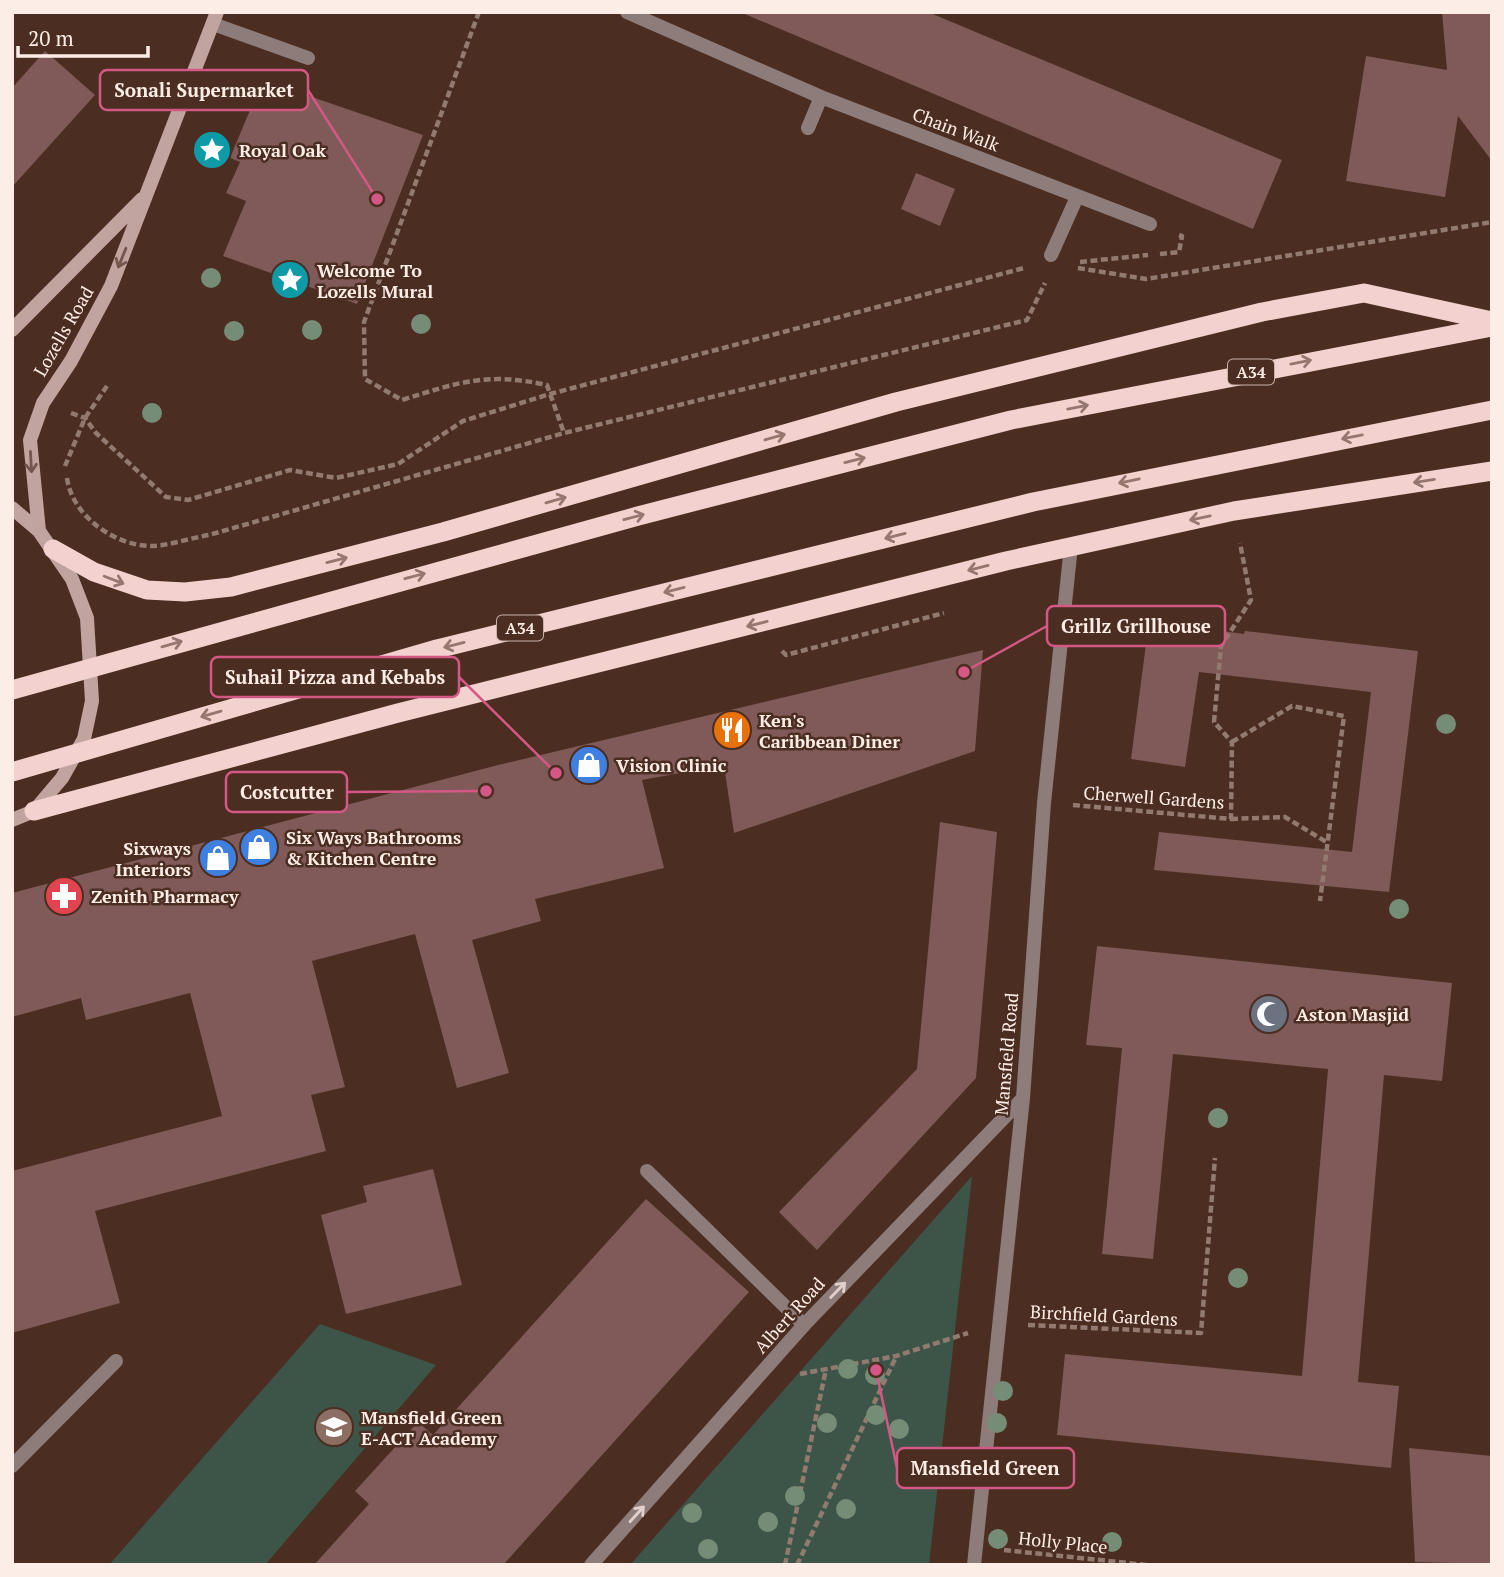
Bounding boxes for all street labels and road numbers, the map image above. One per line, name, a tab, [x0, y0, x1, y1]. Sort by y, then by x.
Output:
street label: Chain Walk	[909, 101, 1004, 157]
street label: Lozells Road	[28, 282, 98, 380]
road number: A34	[1228, 360, 1274, 384]
road number: A34	[497, 615, 543, 640]
street label: Cherwell Gardens	[1083, 780, 1225, 814]
street label: Mansfield Road	[989, 992, 1023, 1116]
street label: Albert Road	[748, 1272, 830, 1358]
street label: Birchfield Gardens	[1030, 1299, 1178, 1331]
street label: Holly Place	[1017, 1525, 1109, 1559]

